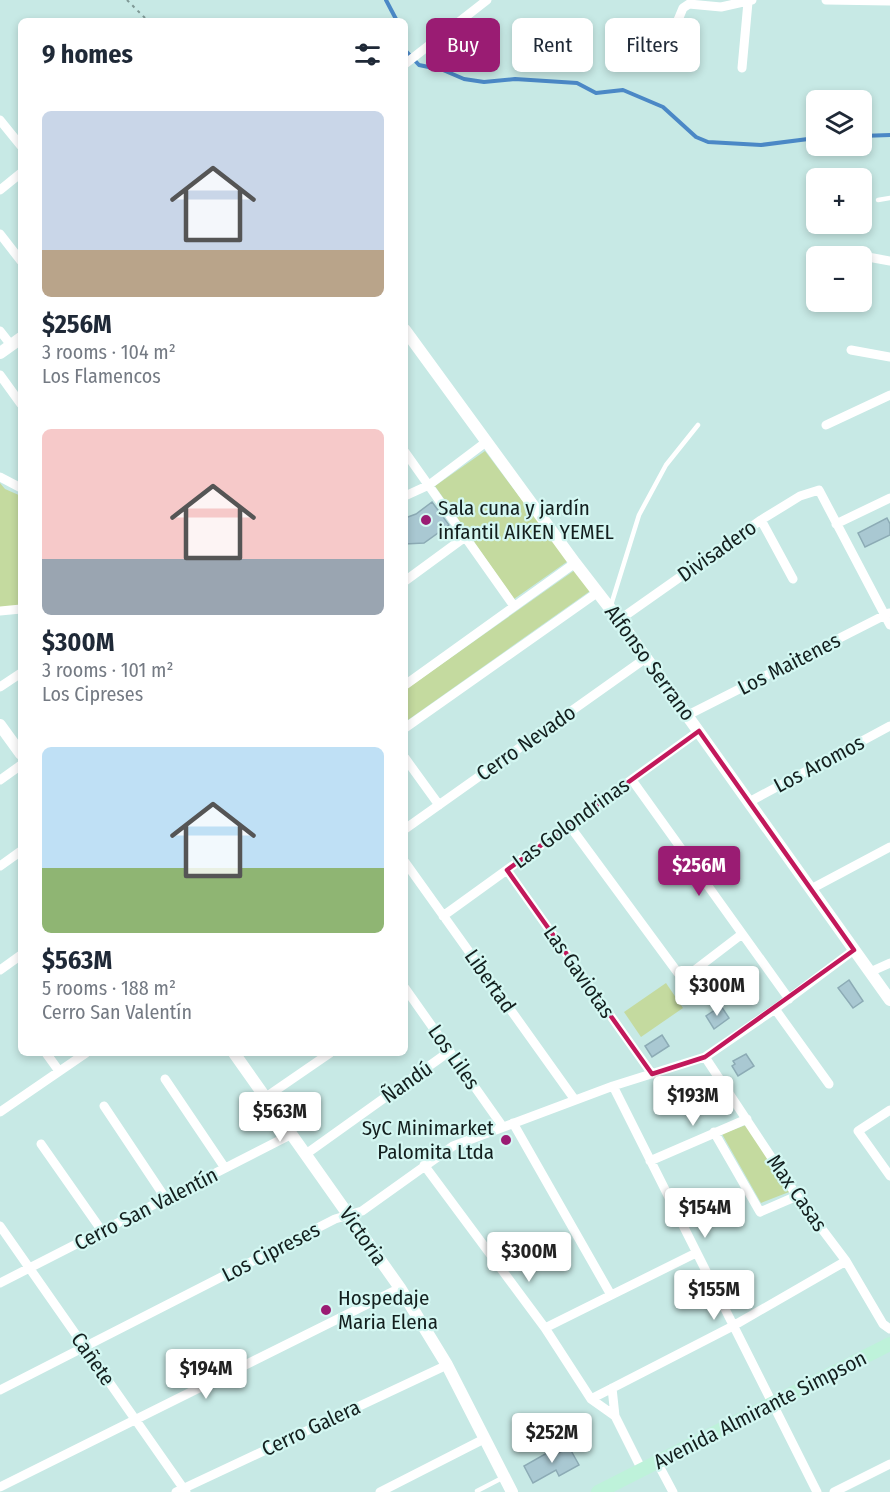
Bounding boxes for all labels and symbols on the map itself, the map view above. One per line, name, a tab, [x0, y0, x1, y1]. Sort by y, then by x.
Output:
place label: Sala cuna y jardín infantil AIKEN YEMEL	[438, 495, 615, 545]
marker: Sala cuna y jardín infantil AIKEN YEMEL	[419, 513, 433, 527]
street label: Divisadero	[672, 514, 762, 588]
street label: Alfonso Serrano	[599, 600, 701, 726]
street label: Los Maitenes	[733, 627, 845, 701]
street label: Cerro Nevado	[471, 699, 581, 787]
street label: Los Aromos	[769, 729, 869, 799]
street label: Las Golondrinas	[508, 772, 634, 874]
pin: $256M	[657, 846, 741, 897]
street label: Las Gaviotas	[538, 921, 620, 1023]
street label: Libertad	[459, 944, 521, 1018]
pin: $300M	[675, 966, 759, 1017]
street label: Los Liles	[422, 1020, 486, 1094]
street label: Ñandú	[376, 1055, 438, 1109]
pin: $193M	[651, 1076, 735, 1127]
pin: $563M	[238, 1092, 322, 1143]
place label: SyC Minimarket Palomita Ltda	[362, 1115, 494, 1165]
marker: SyC Minimarket Palomita Ltda	[499, 1133, 513, 1147]
street label: Max Casas	[761, 1150, 833, 1236]
street label: Cerro San Valentín	[70, 1162, 222, 1256]
pin: $154M	[663, 1188, 747, 1239]
street label: Victoria	[334, 1202, 392, 1270]
street label: Los Cipreses	[218, 1216, 324, 1288]
pin: $300M	[487, 1232, 571, 1283]
pin: $155M	[672, 1270, 756, 1321]
place label: Hospedaje Maria Elena	[338, 1285, 438, 1335]
marker: Hospedaje Maria Elena	[319, 1303, 333, 1317]
street label: Cañete	[65, 1327, 121, 1391]
street label: Avenida Almirante Simpson	[649, 1345, 871, 1475]
pin: $194M	[164, 1349, 248, 1400]
street label: Cerro Galera	[258, 1394, 364, 1462]
pin: $252M	[510, 1413, 594, 1464]

